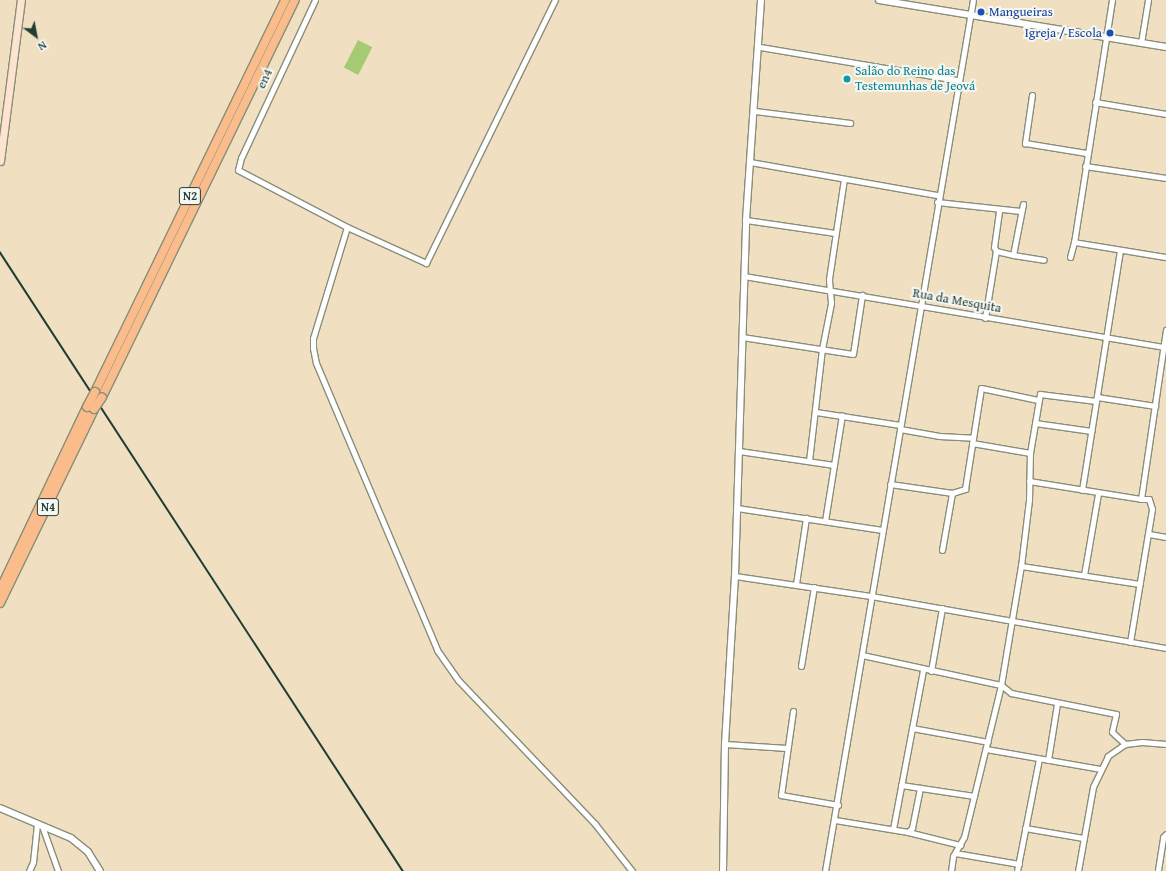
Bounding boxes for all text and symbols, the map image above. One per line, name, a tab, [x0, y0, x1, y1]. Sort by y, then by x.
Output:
place label: Mangueiras	[989, 4, 1053, 20]
marker: Mangueiras	[976, 7, 986, 17]
north arrow	[16, 16, 56, 56]
place label: Igreja / Escola	[1025, 25, 1102, 41]
marker: Igreja / Escola	[1105, 28, 1115, 38]
text: N	[35, 37, 50, 55]
place label: Salão do Reino das Testemunhas de Jeová	[855, 64, 975, 95]
street label: en4	[254, 67, 276, 91]
marker: Salão do Reino das Testemunhas de Jeová	[842, 74, 852, 84]
road number: N2	[178, 186, 202, 206]
street label: Rua da Mesquita	[912, 286, 1002, 316]
road number: N4	[36, 497, 60, 517]

